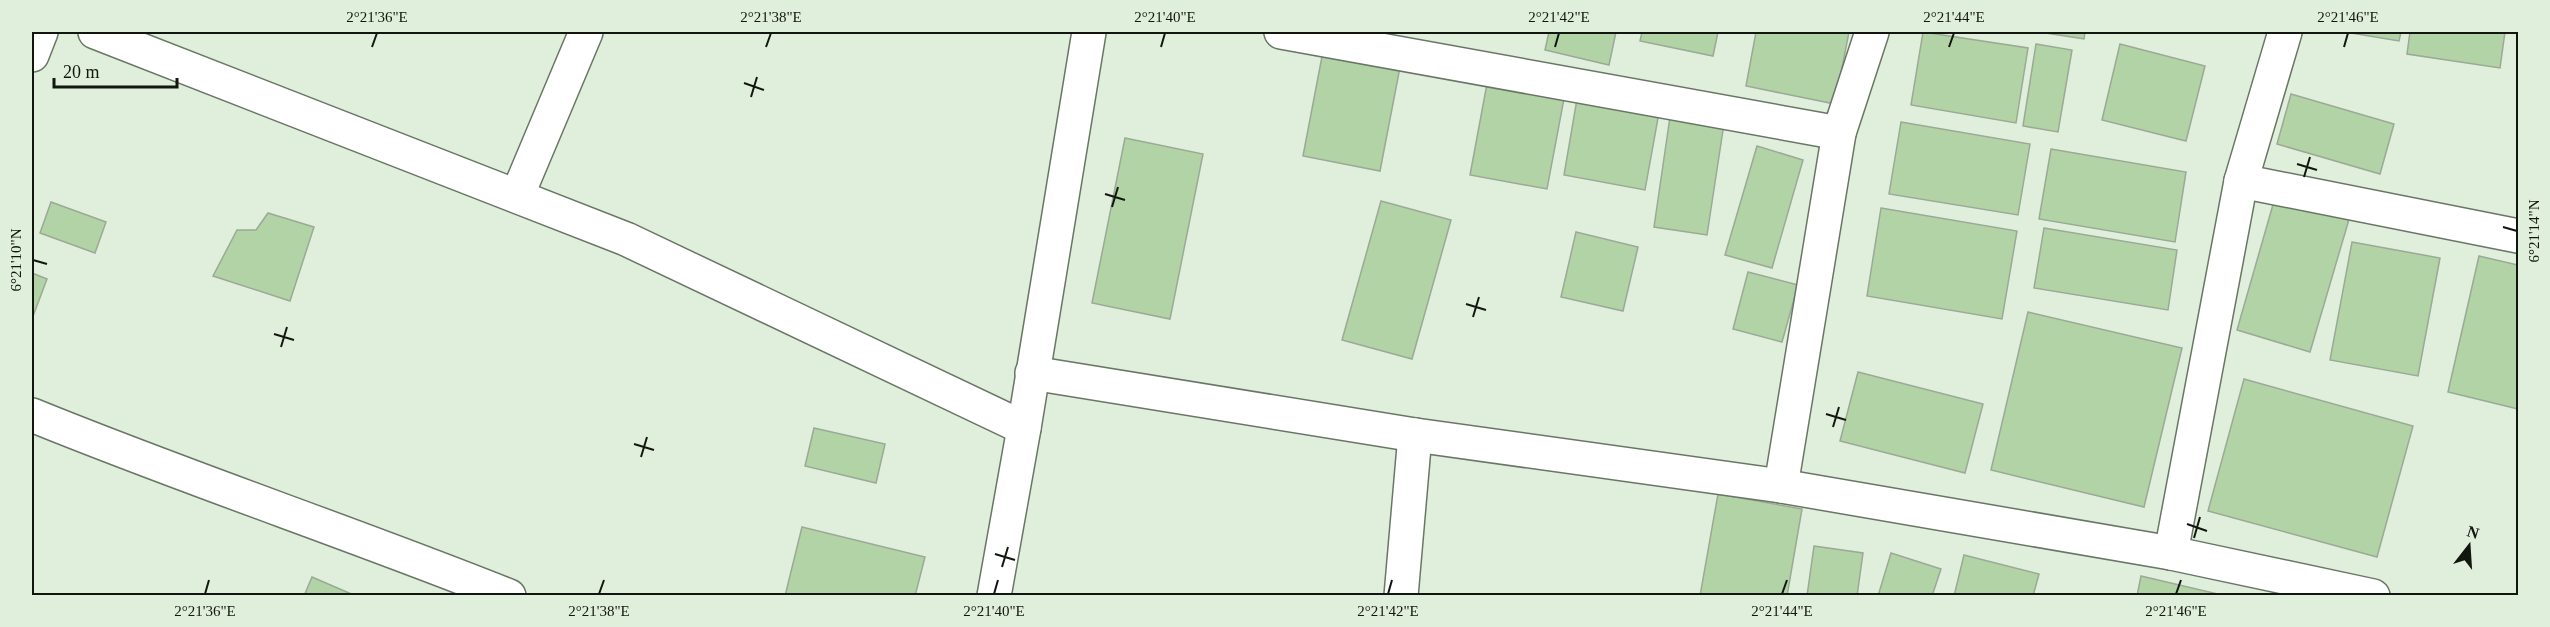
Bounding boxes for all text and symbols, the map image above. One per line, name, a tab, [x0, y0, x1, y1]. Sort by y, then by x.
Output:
text: 2°21'36"E	[346, 9, 408, 25]
text: 2°21'38"E	[740, 9, 802, 25]
text: 2°21'40"E	[1134, 9, 1196, 25]
text: 2°21'42"E	[1528, 9, 1590, 25]
text: 2°21'44"E	[1923, 9, 1985, 25]
text: 2°21'46"E	[2317, 9, 2379, 25]
scale bar	[54, 51, 177, 89]
text: 20 m	[63, 62, 100, 82]
text: 6°21'14"N	[2526, 199, 2542, 263]
text: 6°21'10"N	[8, 228, 24, 292]
north arrow	[2439, 516, 2499, 576]
text: N	[2465, 522, 2482, 542]
text: 2°21'36"E	[174, 603, 236, 619]
text: 2°21'38"E	[568, 603, 630, 619]
text: 2°21'40"E	[963, 603, 1025, 619]
text: 2°21'42"E	[1357, 603, 1419, 619]
text: 2°21'44"E	[1751, 603, 1813, 619]
text: 2°21'46"E	[2145, 603, 2207, 619]

